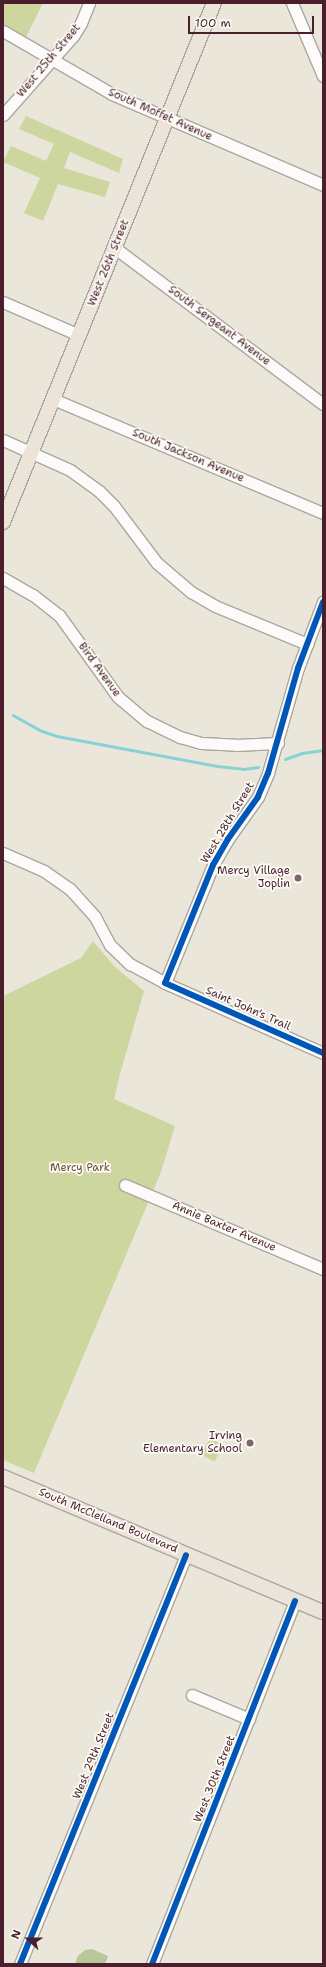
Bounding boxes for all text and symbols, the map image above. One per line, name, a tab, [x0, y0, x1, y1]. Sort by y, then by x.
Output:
scale bar	[190, 8, 316, 34]
text: 100 m	[195, 15, 231, 31]
street label: West 25th Street	[14, 22, 84, 100]
street label: South Moffet Avenue	[106, 86, 214, 144]
street label: West 26th Street	[86, 218, 132, 308]
street label: South Sergeant Avenue	[165, 283, 273, 369]
street label: South Jackson Avenue	[130, 426, 246, 486]
street label: Bird Avenue	[75, 640, 123, 700]
street label: West 28th Street	[199, 780, 257, 866]
place label: Mercy Village Joplin	[217, 865, 290, 891]
marker: Mercy Village Joplin	[293, 873, 303, 883]
street label: Saint John's Trail	[203, 984, 293, 1034]
park label: Mercy Park	[50, 1161, 110, 1175]
street label: Annie Baxter Avenue	[170, 1199, 278, 1255]
place label: Irving Elementary School	[143, 1430, 242, 1456]
marker: Irving Elementary School	[245, 1438, 255, 1448]
street label: South McClelland Boulevard	[37, 1486, 179, 1556]
street label: West 29th Street	[71, 1711, 117, 1801]
street label: West 30th Street	[191, 1734, 239, 1824]
north arrow	[8, 1919, 48, 1959]
text: N	[8, 1928, 25, 1941]

